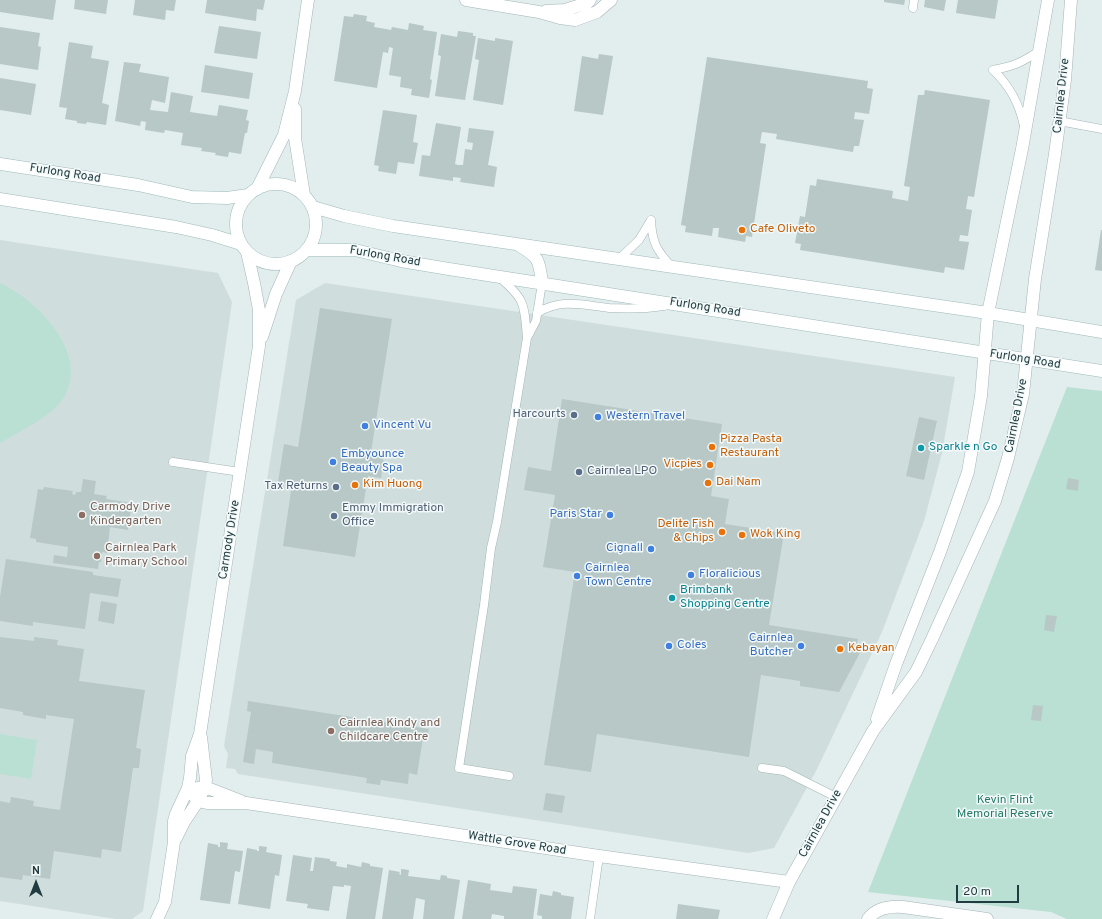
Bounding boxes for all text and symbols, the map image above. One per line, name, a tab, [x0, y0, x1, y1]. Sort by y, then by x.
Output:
street label: Cairnlea Drive	[1051, 58, 1073, 134]
street label: Furlong Road	[28, 161, 102, 187]
place label: Cafe Oliveto	[750, 223, 816, 237]
marker: Cafe Oliveto	[737, 225, 747, 235]
street label: Furlong Road	[348, 244, 422, 270]
street label: Furlong Road	[668, 295, 742, 321]
street label: Furlong Road	[988, 347, 1062, 373]
street label: Cairnlea Drive	[1003, 378, 1031, 454]
place label: Harcourts	[513, 408, 566, 422]
marker: Harcourts	[569, 410, 579, 420]
place label: Western Travel	[606, 410, 685, 424]
marker: Western Travel	[593, 412, 603, 422]
place label: Vincent Vu	[373, 419, 431, 433]
marker: Vincent Vu	[360, 421, 370, 431]
place label: Pizza Pasta Restaurant	[720, 433, 782, 461]
place label: Sparkle n Go	[929, 441, 998, 455]
marker: Pizza Pasta Restaurant	[707, 442, 717, 452]
marker: Sparkle n Go	[916, 443, 926, 453]
place label: Embyounce Beauty Spa	[341, 448, 404, 476]
marker: Embyounce Beauty Spa	[328, 457, 338, 467]
place label: Vicpies	[663, 458, 702, 472]
marker: Vicpies	[705, 460, 715, 470]
place label: Cairnlea LPO	[587, 465, 657, 479]
marker: Cairnlea LPO	[574, 467, 584, 477]
place label: Dai Nam	[716, 476, 761, 490]
place label: Kim Huong	[363, 478, 422, 492]
marker: Dai Nam	[703, 478, 713, 488]
place label: Tax Returns	[264, 480, 328, 494]
marker: Kim Huong	[350, 480, 360, 490]
marker: Tax Returns	[331, 482, 341, 492]
street label: Carmody Drive	[217, 499, 243, 581]
place label: Carmody Drive Kindergarten	[90, 501, 170, 529]
place label: Emmy Immigration Office	[342, 502, 444, 530]
place label: Paris Star	[549, 508, 602, 522]
marker: Carmody Drive Kindergarten	[77, 510, 87, 520]
marker: Paris Star	[605, 510, 615, 520]
marker: Emmy Immigration Office	[329, 511, 339, 521]
place label: Delite Fish & Chips	[657, 518, 714, 546]
marker: Delite Fish & Chips	[717, 527, 727, 537]
place label: Wok King	[750, 528, 800, 542]
marker: Wok King	[737, 530, 747, 540]
place label: Cairnlea Park Primary School	[105, 542, 187, 570]
place label: Cignall	[606, 542, 643, 556]
marker: Cignall	[646, 544, 656, 554]
marker: Cairnlea Park Primary School	[92, 551, 102, 561]
place label: Cairnlea Town Centre	[585, 562, 652, 590]
place label: Floralicious	[699, 568, 761, 582]
marker: Floralicious	[686, 570, 696, 580]
marker: Cairnlea Town Centre	[572, 571, 582, 581]
place label: Brimbank Shopping Centre	[680, 584, 770, 612]
marker: Brimbank Shopping Centre	[667, 593, 677, 603]
place label: Cairnlea Butcher	[749, 632, 793, 660]
place label: Coles	[677, 639, 707, 653]
marker: Coles	[664, 641, 674, 651]
marker: Cairnlea Butcher	[796, 641, 806, 651]
place label: Kebayan	[848, 642, 895, 656]
marker: Kebayan	[835, 644, 845, 654]
place label: Cairnlea Kindy and Childcare Centre	[339, 717, 440, 745]
marker: Cairnlea Kindy and Childcare Centre	[326, 726, 336, 736]
street label: Cairnlea Drive	[796, 787, 846, 861]
park label: Kevin Flint Memorial Reserve	[957, 794, 1053, 822]
street label: Wattle Grove Road	[467, 829, 567, 859]
north arrow	[16, 863, 56, 903]
text: N	[32, 864, 40, 878]
scale bar	[958, 877, 1021, 903]
text: 20 m	[963, 884, 991, 900]

